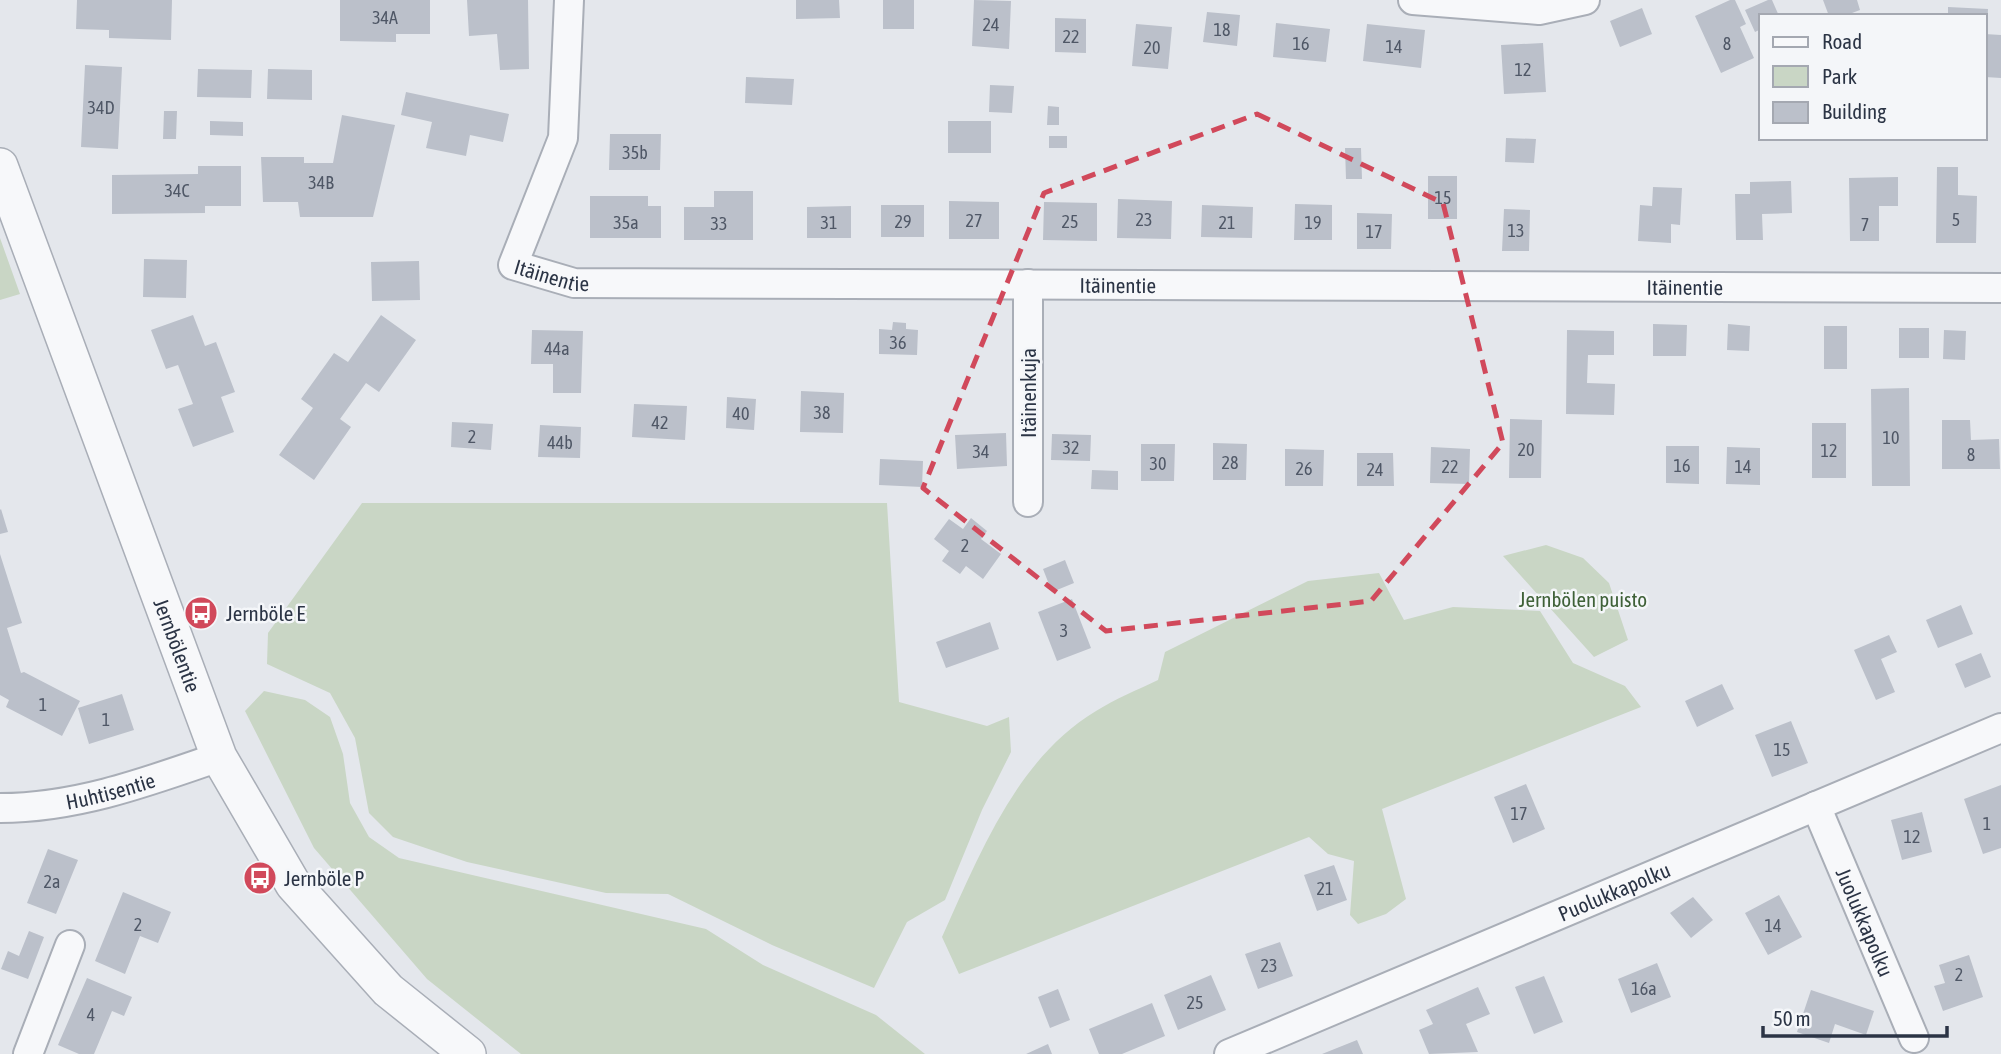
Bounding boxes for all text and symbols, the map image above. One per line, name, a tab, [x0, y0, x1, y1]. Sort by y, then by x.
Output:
house number: 34A	[372, 7, 398, 28]
house number: 24	[983, 14, 999, 35]
legend	[1759, 14, 1987, 140]
house number: 18	[1214, 19, 1230, 40]
house number: 22	[1063, 26, 1079, 47]
text: Road	[1822, 29, 1862, 53]
house number: 16	[1293, 33, 1309, 54]
house number: 8	[1723, 33, 1731, 54]
house number: 14	[1386, 36, 1402, 57]
house number: 20	[1144, 37, 1160, 58]
house number: 12	[1515, 59, 1531, 80]
text: Park	[1822, 64, 1857, 88]
house number: 34D	[88, 97, 115, 118]
text: Building	[1822, 99, 1886, 123]
house number: 35b	[622, 142, 648, 163]
house number: 34B	[308, 172, 334, 193]
house number: 34C	[164, 180, 190, 201]
house number: 15	[1435, 187, 1451, 208]
house number: 23	[1136, 209, 1152, 230]
house number: 5	[1952, 209, 1960, 230]
house number: 27	[966, 210, 982, 231]
house number: 29	[895, 211, 911, 232]
house number: 25	[1062, 211, 1078, 232]
house number: 35a	[613, 212, 639, 233]
house number: 31	[821, 212, 837, 233]
house number: 21	[1219, 212, 1235, 233]
house number: 19	[1305, 212, 1321, 233]
house number: 33	[711, 213, 727, 234]
house number: 7	[1861, 214, 1869, 235]
house number: 13	[1508, 220, 1524, 241]
house number: 17	[1366, 221, 1382, 242]
street label: Itäinentie	[512, 254, 589, 295]
street label: Itäinentie	[1080, 273, 1156, 297]
street label: Itäinentie	[1647, 275, 1723, 299]
house number: 36	[890, 332, 906, 353]
house number: 44a	[544, 338, 570, 359]
street label: Itäinenkuja	[1016, 348, 1040, 438]
house number: 38	[814, 402, 830, 423]
house number: 40	[733, 403, 749, 424]
house number: 42	[652, 412, 668, 433]
house number: 2	[468, 426, 476, 447]
house number: 10	[1883, 427, 1899, 448]
house number: 44b	[547, 432, 573, 453]
house number: 32	[1063, 437, 1079, 458]
house number: 20	[1518, 439, 1534, 460]
house number: 12	[1821, 440, 1837, 461]
house number: 34	[973, 441, 989, 462]
house number: 8	[1967, 444, 1975, 465]
house number: 28	[1222, 452, 1238, 473]
house number: 30	[1150, 453, 1166, 474]
house number: 16	[1674, 455, 1690, 476]
house number: 22	[1442, 456, 1458, 477]
house number: 14	[1735, 456, 1751, 477]
house number: 26	[1296, 458, 1312, 479]
house number: 24	[1367, 459, 1383, 480]
house number: 2	[961, 535, 969, 556]
park label: Jernbölen puisto	[1519, 587, 1647, 611]
bus stop icon: Jernböle E	[182, 594, 220, 632]
street label: Jernbölentie	[149, 595, 206, 695]
place label: Jernböle E	[226, 601, 305, 625]
house number: 3	[1060, 620, 1068, 641]
house number: 1	[39, 694, 47, 715]
house number: 1	[102, 709, 110, 730]
house number: 15	[1774, 739, 1790, 760]
street label: Huhtisentie	[64, 768, 158, 814]
house number: 17	[1511, 803, 1527, 824]
house number: 1	[1983, 813, 1991, 834]
house number: 12	[1904, 826, 1920, 847]
street label: Puolukkapolku	[1555, 857, 1674, 926]
bus stop icon: Jernböle P	[241, 859, 279, 897]
street label: Juolukkapolku	[1831, 864, 1899, 980]
place label: Jernböle P	[284, 866, 365, 890]
house number: 2a	[44, 871, 60, 892]
house number: 21	[1317, 878, 1333, 899]
house number: 2	[134, 914, 142, 935]
house number: 14	[1765, 915, 1781, 936]
house number: 23	[1261, 955, 1277, 976]
house number: 2	[1955, 964, 1963, 985]
house number: 16a	[1631, 978, 1657, 999]
house number: 25	[1187, 992, 1203, 1013]
scale bar	[1763, 995, 1947, 1038]
house number: 4	[87, 1004, 95, 1025]
text: 50 m	[1773, 1006, 1811, 1030]

